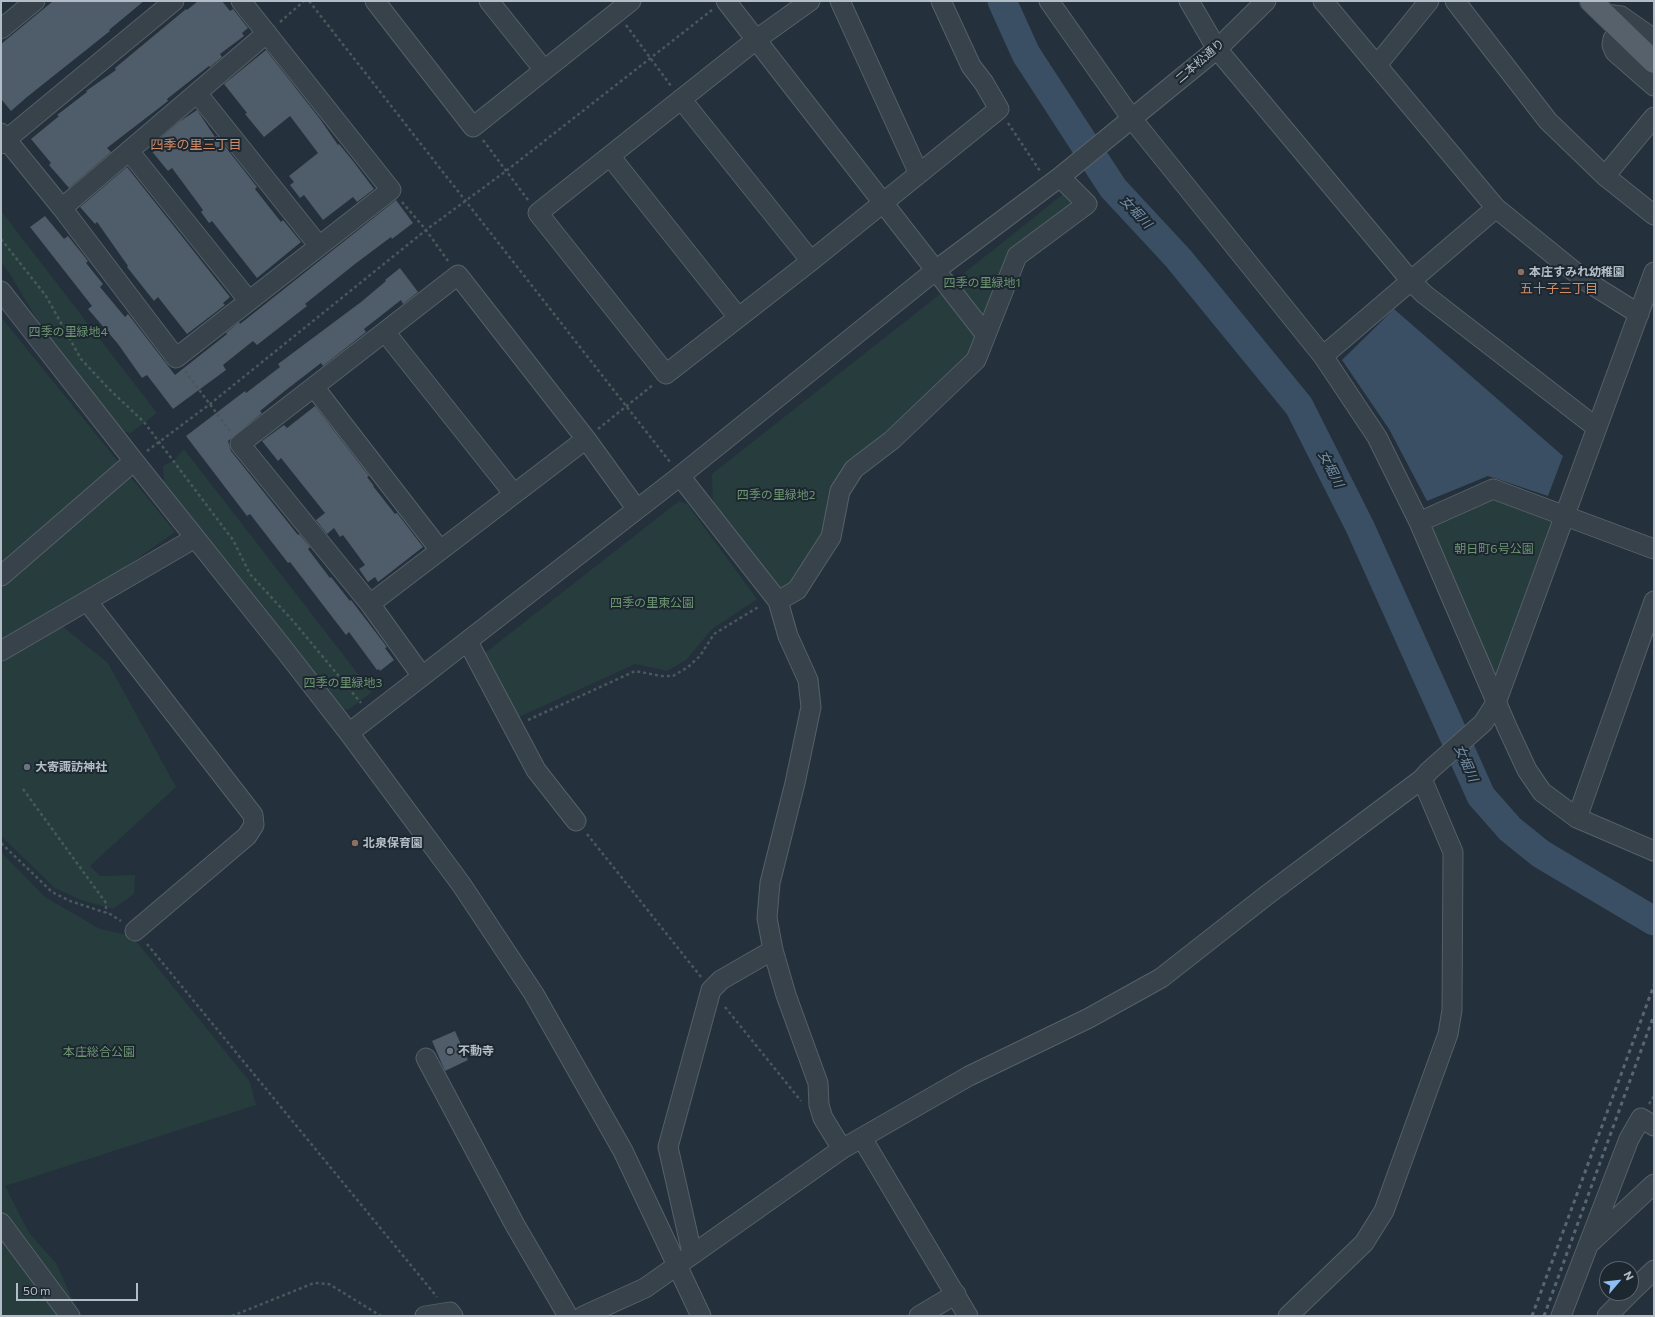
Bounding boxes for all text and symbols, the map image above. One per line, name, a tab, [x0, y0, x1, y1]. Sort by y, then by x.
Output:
street label: 二本松通り	[1173, 36, 1227, 86]
district label: 四季の里三丁目	[151, 137, 241, 153]
water label: 女堀川	[1117, 192, 1155, 232]
place label: 本庄すみれ幼稚園	[1529, 265, 1625, 279]
marker: 本庄すみれ幼稚園	[1516, 267, 1526, 277]
park label: 四季の里緑地1	[943, 276, 1021, 290]
district label: 五十子三丁目	[1520, 281, 1598, 297]
park label: 四季の里緑地4	[28, 325, 108, 339]
water label: 女堀川	[1315, 448, 1347, 490]
park label: 四季の里緑地2	[737, 488, 815, 502]
park label: 朝日町6号公園	[1454, 542, 1534, 556]
park label: 四季の里東公園	[610, 596, 694, 610]
park label: 四季の里緑地3	[304, 676, 382, 690]
water label: 女堀川	[1451, 742, 1481, 784]
place label: 大寄諏訪神社	[35, 760, 107, 774]
marker: 大寄諏訪神社	[22, 762, 32, 772]
place label: 北泉保育園	[363, 836, 423, 850]
marker: 北泉保育園	[350, 838, 360, 848]
place label: 不動寺	[458, 1044, 494, 1058]
park label: 本庄総合公園	[63, 1045, 135, 1059]
marker: 不動寺	[445, 1046, 455, 1056]
north arrow	[1599, 1261, 1639, 1301]
text: N	[1621, 1269, 1637, 1282]
scale bar	[18, 1275, 140, 1301]
text: 50 m	[23, 1283, 51, 1297]

